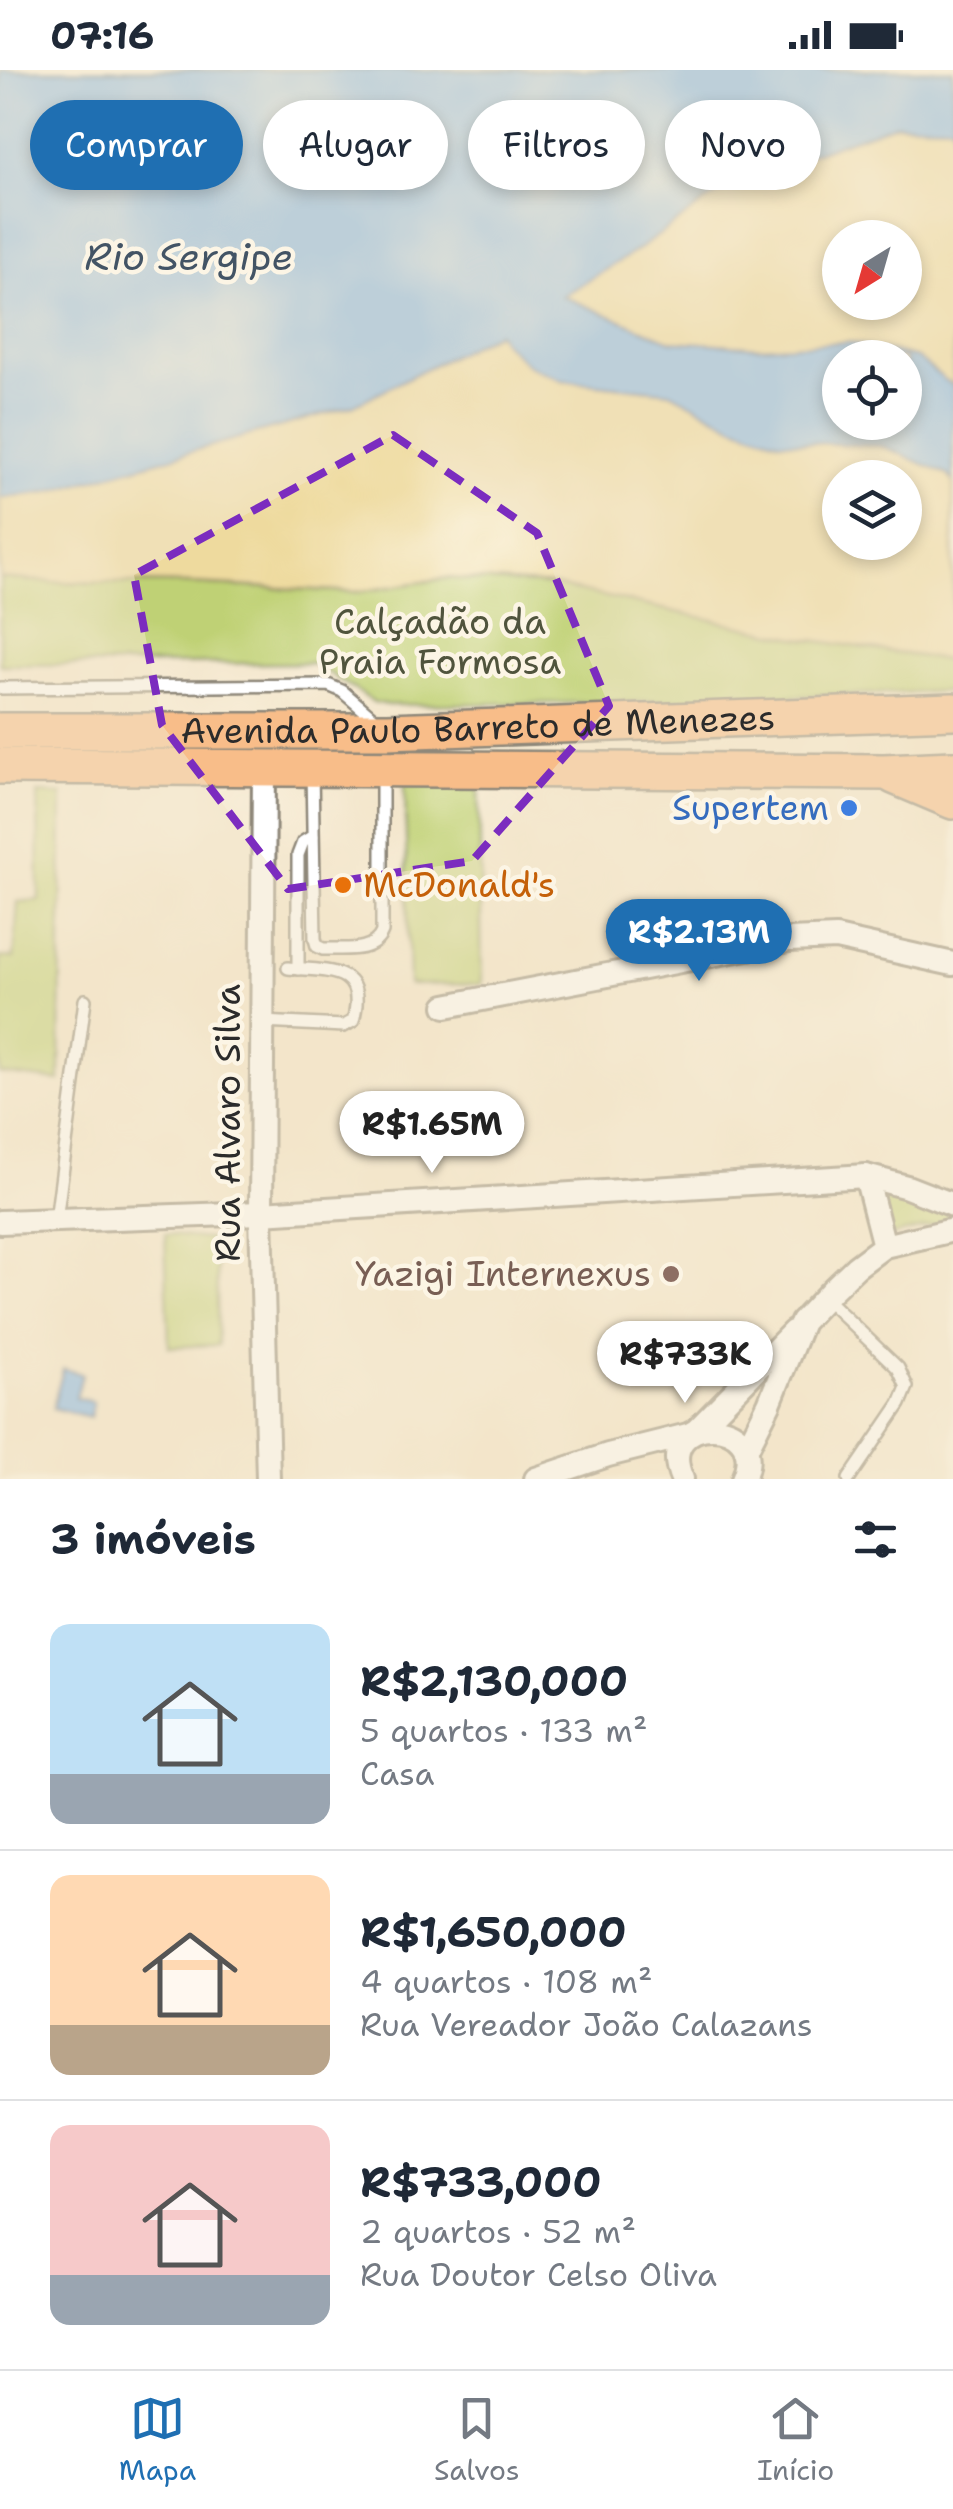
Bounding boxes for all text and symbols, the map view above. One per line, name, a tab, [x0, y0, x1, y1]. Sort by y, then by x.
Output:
text: 07:16	[50, 10, 154, 61]
chip: Comprar	[30, 100, 243, 190]
chip: Alugar	[263, 100, 448, 190]
chip: Filtros	[468, 100, 645, 190]
chip: Novo	[665, 100, 821, 190]
north arrow	[822, 220, 922, 320]
map controls	[822, 220, 922, 560]
water label: Rio Sergipe	[85, 231, 293, 282]
button: locate	[822, 340, 922, 440]
button: layers	[822, 460, 922, 560]
park label: Calçadão da Praia Formosa	[319, 598, 561, 685]
street label: Avenida Paulo Barreto de Menezes	[181, 693, 776, 754]
place label: Supertem	[672, 784, 829, 831]
marker: Supertem	[838, 797, 860, 819]
place label: McDonald's	[363, 861, 555, 908]
marker: McDonald's	[332, 874, 354, 896]
pin: R$2.13M	[607, 899, 791, 984]
text: R$2.13M	[628, 910, 770, 953]
street label: Rua Alvaro Silva	[204, 984, 251, 1262]
pin: R$1.65M	[340, 1091, 524, 1176]
text: R$1.65M	[361, 1102, 503, 1145]
place label: Yazigi Internexus	[355, 1250, 651, 1297]
marker: Yazigi Internexus	[660, 1263, 682, 1285]
pin: R$733K	[604, 1321, 766, 1406]
text: R$733K	[619, 1332, 751, 1375]
text: 3 imóveis	[50, 1511, 256, 1567]
icon: filters	[848, 1512, 903, 1567]
text: R$2,130,000	[360, 1653, 628, 1709]
icon: home	[130, 1664, 250, 1784]
text: 5 quartos · 133 m²	[360, 1709, 647, 1752]
text: Casa	[360, 1752, 434, 1795]
text: R$1,650,000	[360, 1904, 627, 1960]
icon: home	[130, 1915, 250, 2035]
text: 4 quartos · 108 m²	[360, 1960, 652, 2003]
text: Rua Vereador João Calazans	[360, 2003, 813, 2046]
text: R$733,000	[360, 2154, 602, 2210]
icon: home	[130, 2165, 250, 2285]
text: 2 quartos · 52 m²	[360, 2210, 636, 2253]
text: Rua Doutor Celso Oliva	[360, 2253, 717, 2296]
tab: Mapa	[119, 2391, 196, 2489]
tab: Salvos	[434, 2391, 520, 2489]
tab: Início	[757, 2391, 834, 2489]

